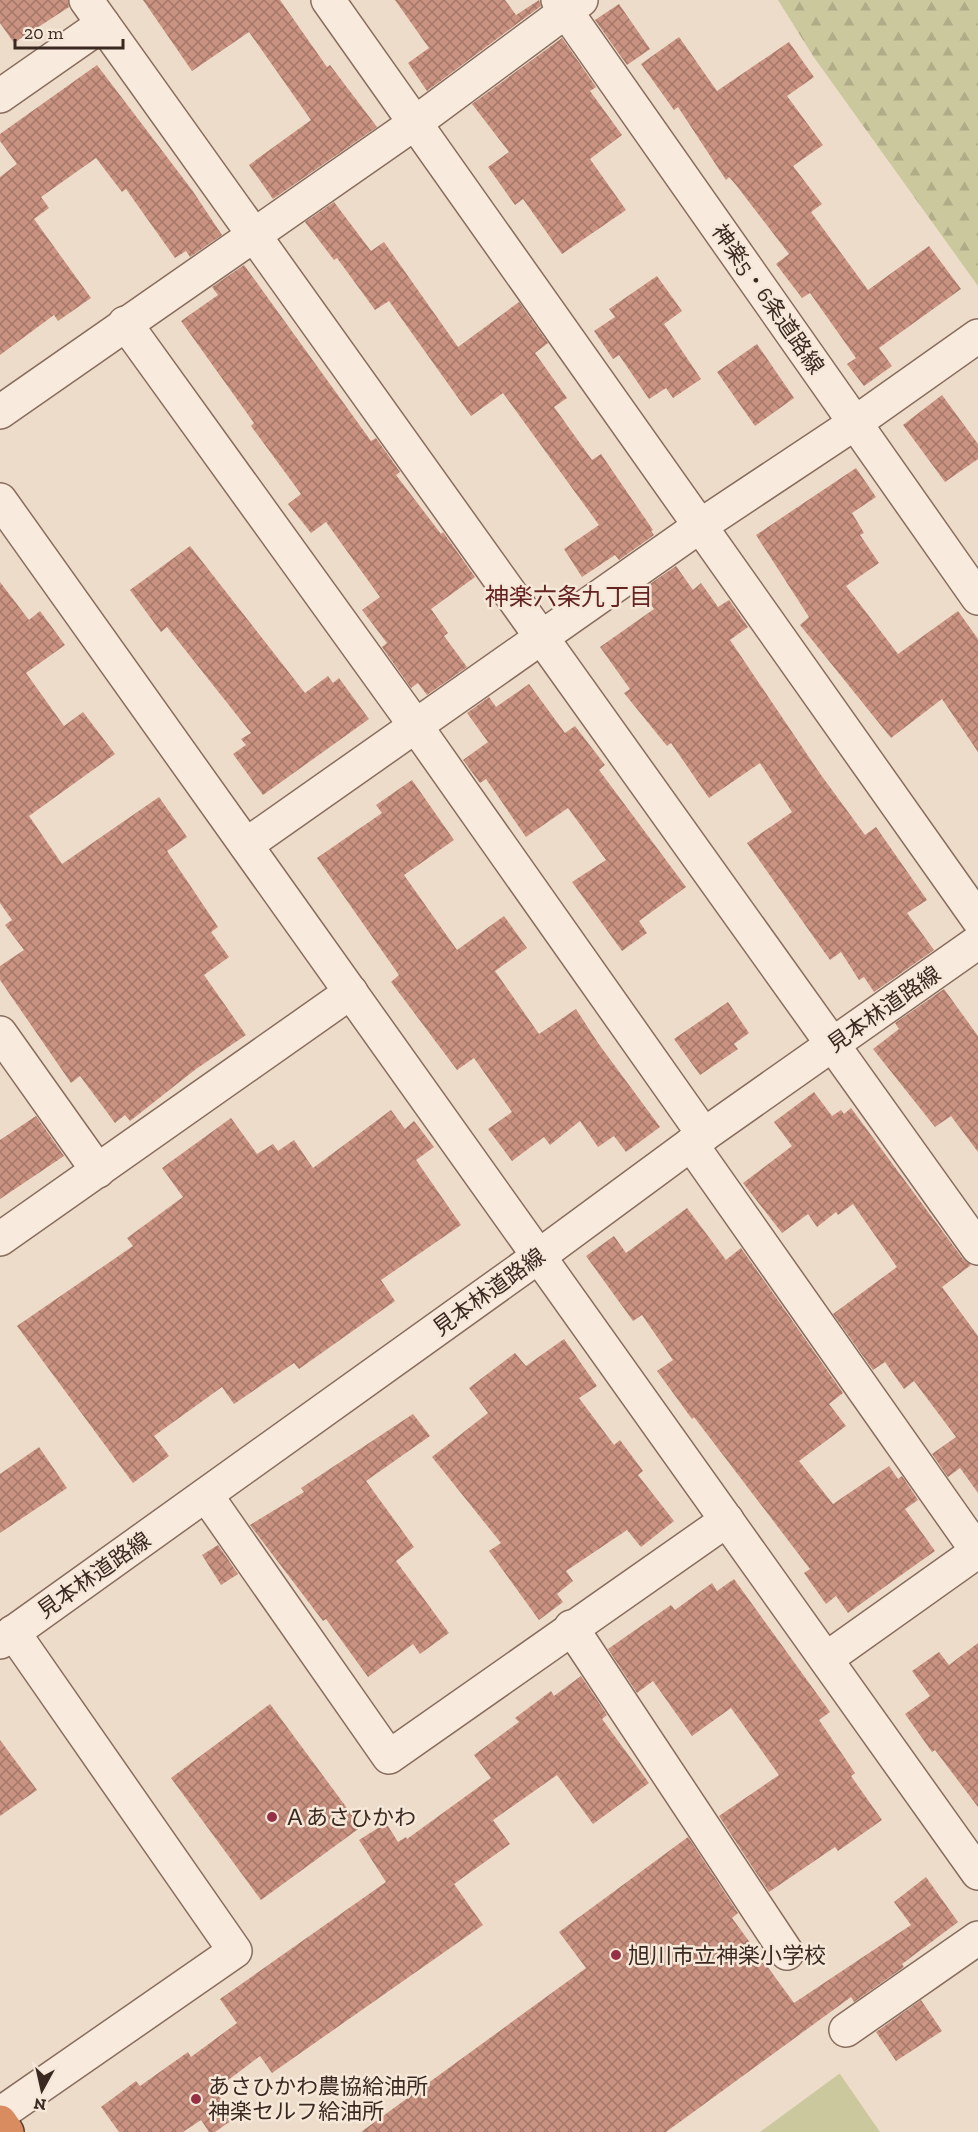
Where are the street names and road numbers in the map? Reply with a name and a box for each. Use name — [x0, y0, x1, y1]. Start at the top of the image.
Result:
street label: 神楽5・6条道路線 — [706, 219, 830, 379]
street label: 見本林道路線 — [822, 960, 946, 1058]
street label: 見本林道路線 — [428, 1242, 550, 1342]
street label: 見本林道路線 — [32, 1526, 156, 1624]

